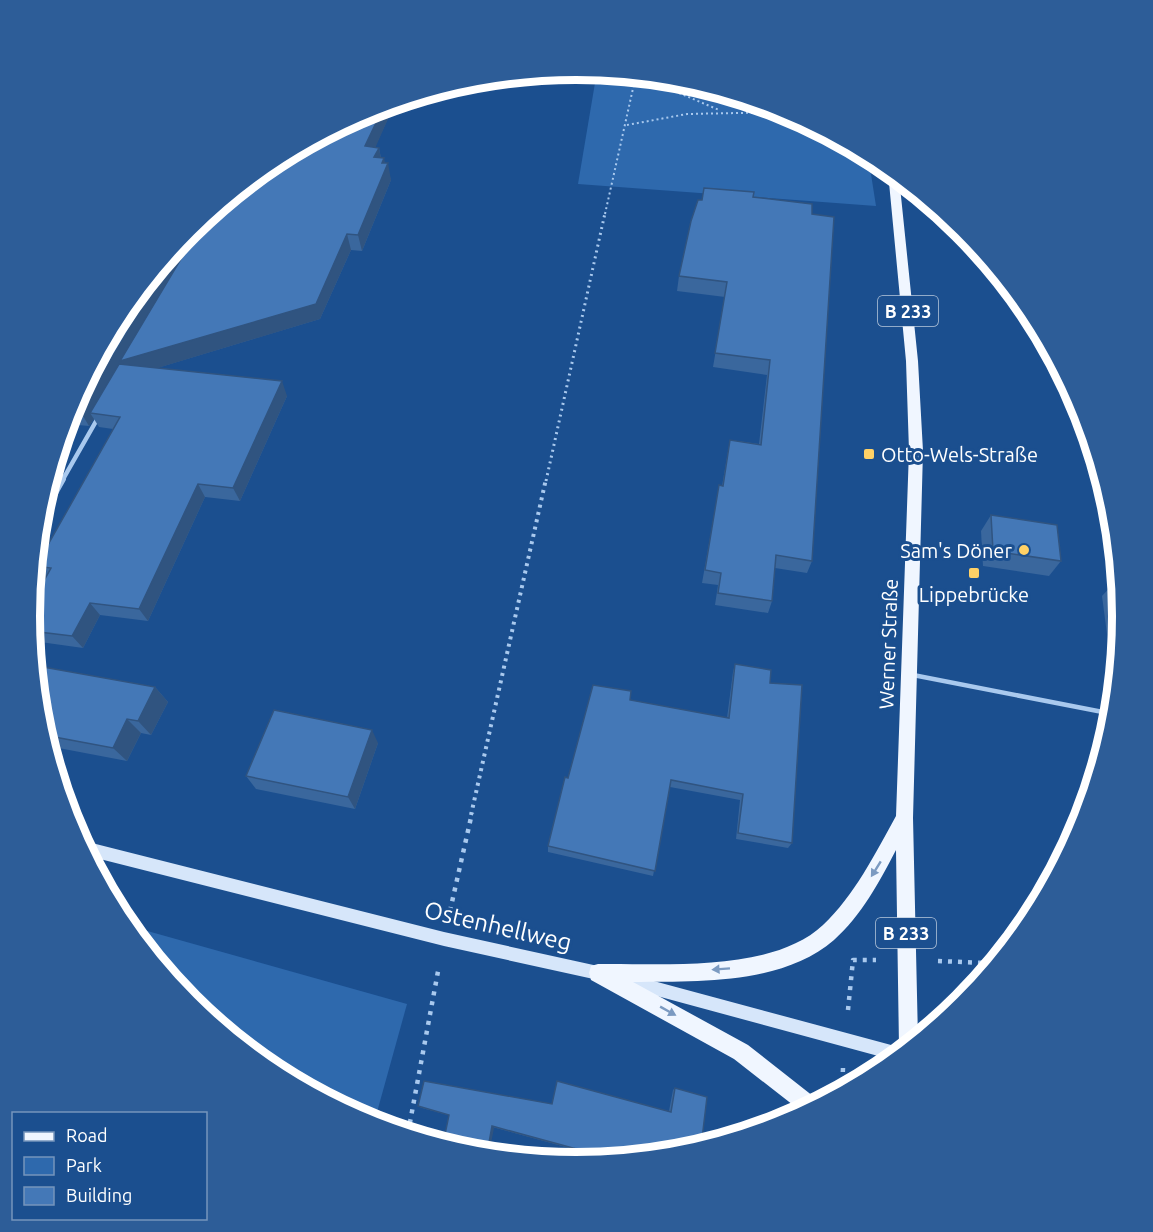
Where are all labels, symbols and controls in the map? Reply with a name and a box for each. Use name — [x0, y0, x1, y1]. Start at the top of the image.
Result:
road number: B 233 — [878, 296, 938, 326]
place label: Otto-Wels-Straße — [881, 443, 1038, 466]
marker: Otto-Wels-Straße — [862, 447, 876, 461]
place label: Sam's Döner — [900, 539, 1012, 562]
marker: Sam's Döner — [1017, 543, 1031, 557]
marker: Lippebrücke — [967, 566, 981, 580]
street label: Werner Straße — [874, 578, 902, 710]
place label: Lippebrücke — [919, 583, 1029, 606]
one-way arrow — [870, 861, 881, 878]
street label: Ostenhellweg — [422, 896, 574, 956]
road number: B 233 — [876, 918, 936, 948]
one-way arrow — [711, 964, 730, 973]
one-way arrow — [660, 1006, 676, 1017]
legend — [12, 1112, 207, 1220]
text: Road — [66, 1125, 108, 1145]
text: Park — [66, 1155, 102, 1175]
text: Building — [66, 1185, 132, 1205]

